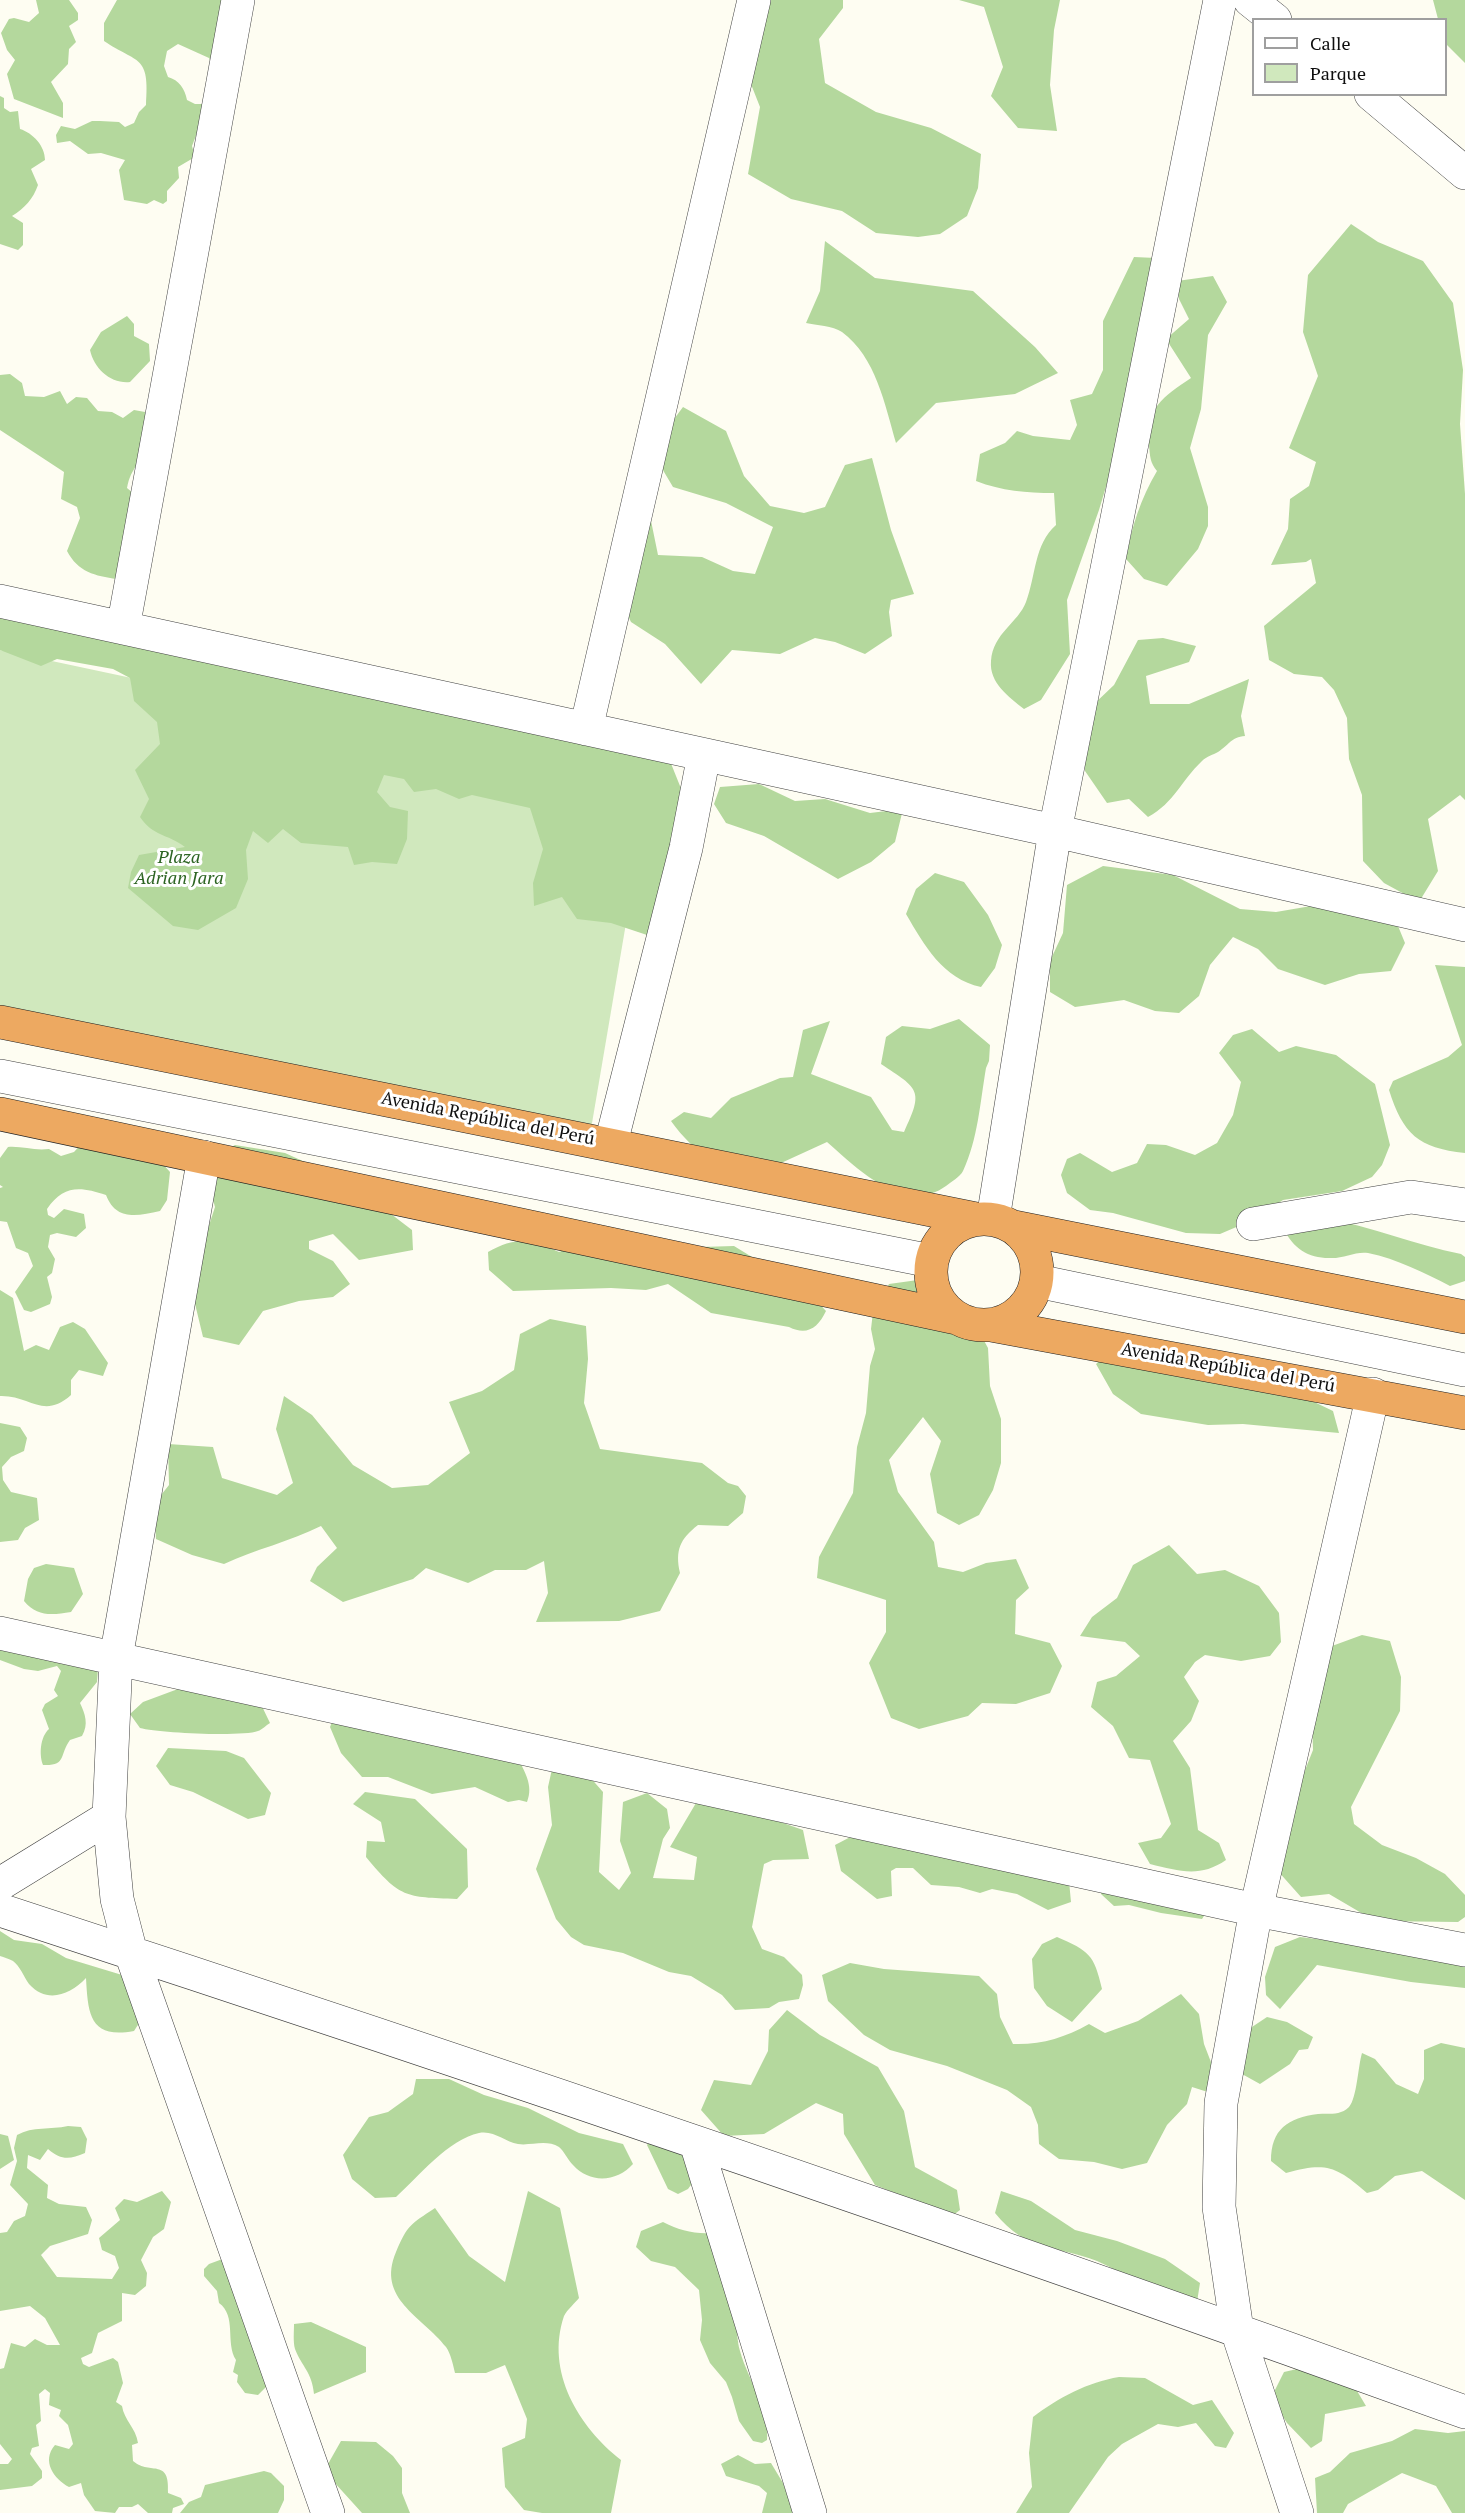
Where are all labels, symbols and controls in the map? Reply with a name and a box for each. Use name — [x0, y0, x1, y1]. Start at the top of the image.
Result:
legend — [1252, 18, 1447, 96]
text: Calle — [1310, 31, 1351, 55]
text: Parque — [1310, 61, 1366, 85]
park label: Plaza Adrian Jara — [134, 847, 224, 890]
street label: Avenida República del Perú — [379, 1088, 597, 1150]
street label: Avenida República del Perú — [1119, 1339, 1337, 1397]

